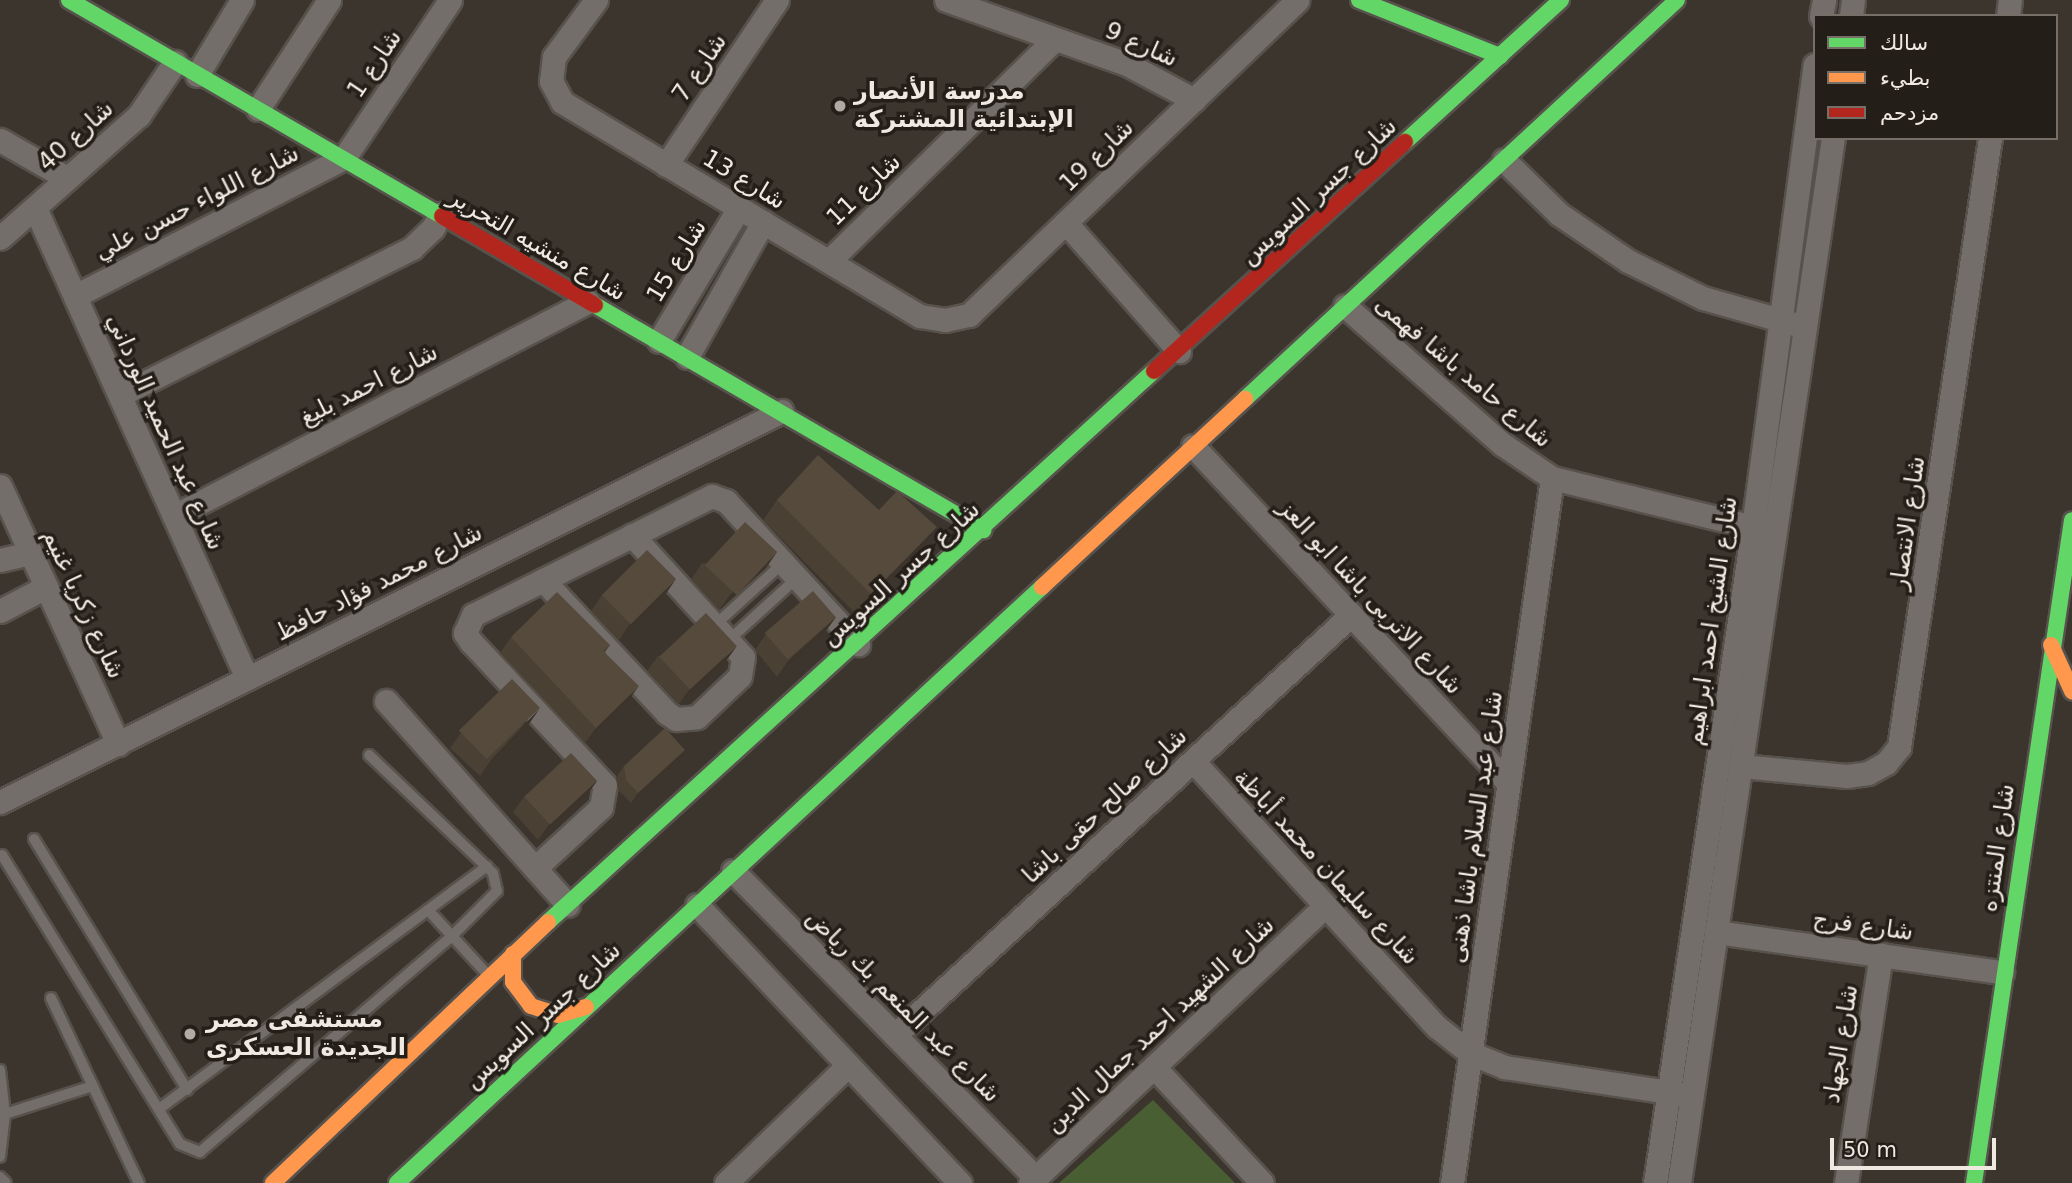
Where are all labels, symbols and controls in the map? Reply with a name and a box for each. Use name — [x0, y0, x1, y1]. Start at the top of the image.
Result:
legend — [1813, 14, 2058, 140]
street label: شارع 9 — [1100, 16, 1182, 74]
street label: شارع 1 — [342, 24, 408, 104]
street label: شارع 7 — [667, 28, 733, 108]
text: سالك — [1880, 31, 1928, 55]
text: بطيء — [1880, 66, 1930, 90]
place label: مدرسة الأنصار الإبتدائية المشتركة — [854, 78, 1074, 134]
street label: شارع 40 — [32, 95, 120, 177]
marker: مدرسة الأنصار الإبتدائية المشتركة — [832, 98, 848, 114]
text: مزدحم — [1880, 101, 1939, 125]
street label: شارع جسر السويس — [1235, 112, 1403, 272]
street label: شارع 19 — [1054, 114, 1140, 198]
street label: شارع اللواء حسن علي — [90, 139, 304, 267]
street label: شارع 13 — [697, 144, 791, 216]
street label: شارع 11 — [821, 148, 907, 232]
street label: شارع منشيه التحرير — [443, 183, 631, 307]
street label: شارع 15 — [641, 214, 713, 308]
street label: شارع حامد باشا فهمى — [1369, 290, 1557, 454]
street label: شارع عبد الحميد الورداني — [100, 309, 230, 555]
street label: شارع احمد بليغ — [295, 338, 443, 432]
street label: شارع الانتصار — [1884, 454, 1932, 592]
street label: شارع الاتربى باشا ابو العز — [1272, 493, 1468, 701]
street label: شارع الشيخ احمد ابراهيم — [1680, 494, 1744, 748]
street label: شارع جسر السويس — [816, 495, 986, 653]
street label: شارع محمد فؤاد حافظ — [271, 518, 487, 648]
street label: شارع زكريا غنيم — [36, 525, 130, 683]
street label: شارع عبد السلام باشا ذهنى — [1443, 689, 1509, 965]
street label: شارع صالح حقى باشا — [1017, 722, 1193, 890]
street label: شارع سليمان محمد أباظة — [1228, 763, 1424, 971]
street label: شارع المنتزه — [1975, 782, 2021, 914]
street label: شارع عبد المنعم بك رياض — [800, 903, 1006, 1109]
street label: شارع فرج — [1811, 905, 1915, 947]
street label: شارع الشهيد احمد جمال الدين — [1039, 911, 1281, 1139]
street label: شارع جسر السويس — [459, 936, 627, 1096]
street label: شارع الجهاد — [1817, 983, 1865, 1105]
place label: مستشفى مصر الجديدة العسكرى — [206, 1006, 406, 1062]
marker: مستشفى مصر الجديدة العسكرى — [180, 1024, 200, 1044]
scale bar — [1834, 1124, 2000, 1168]
text: 50 m — [1843, 1138, 1897, 1162]

